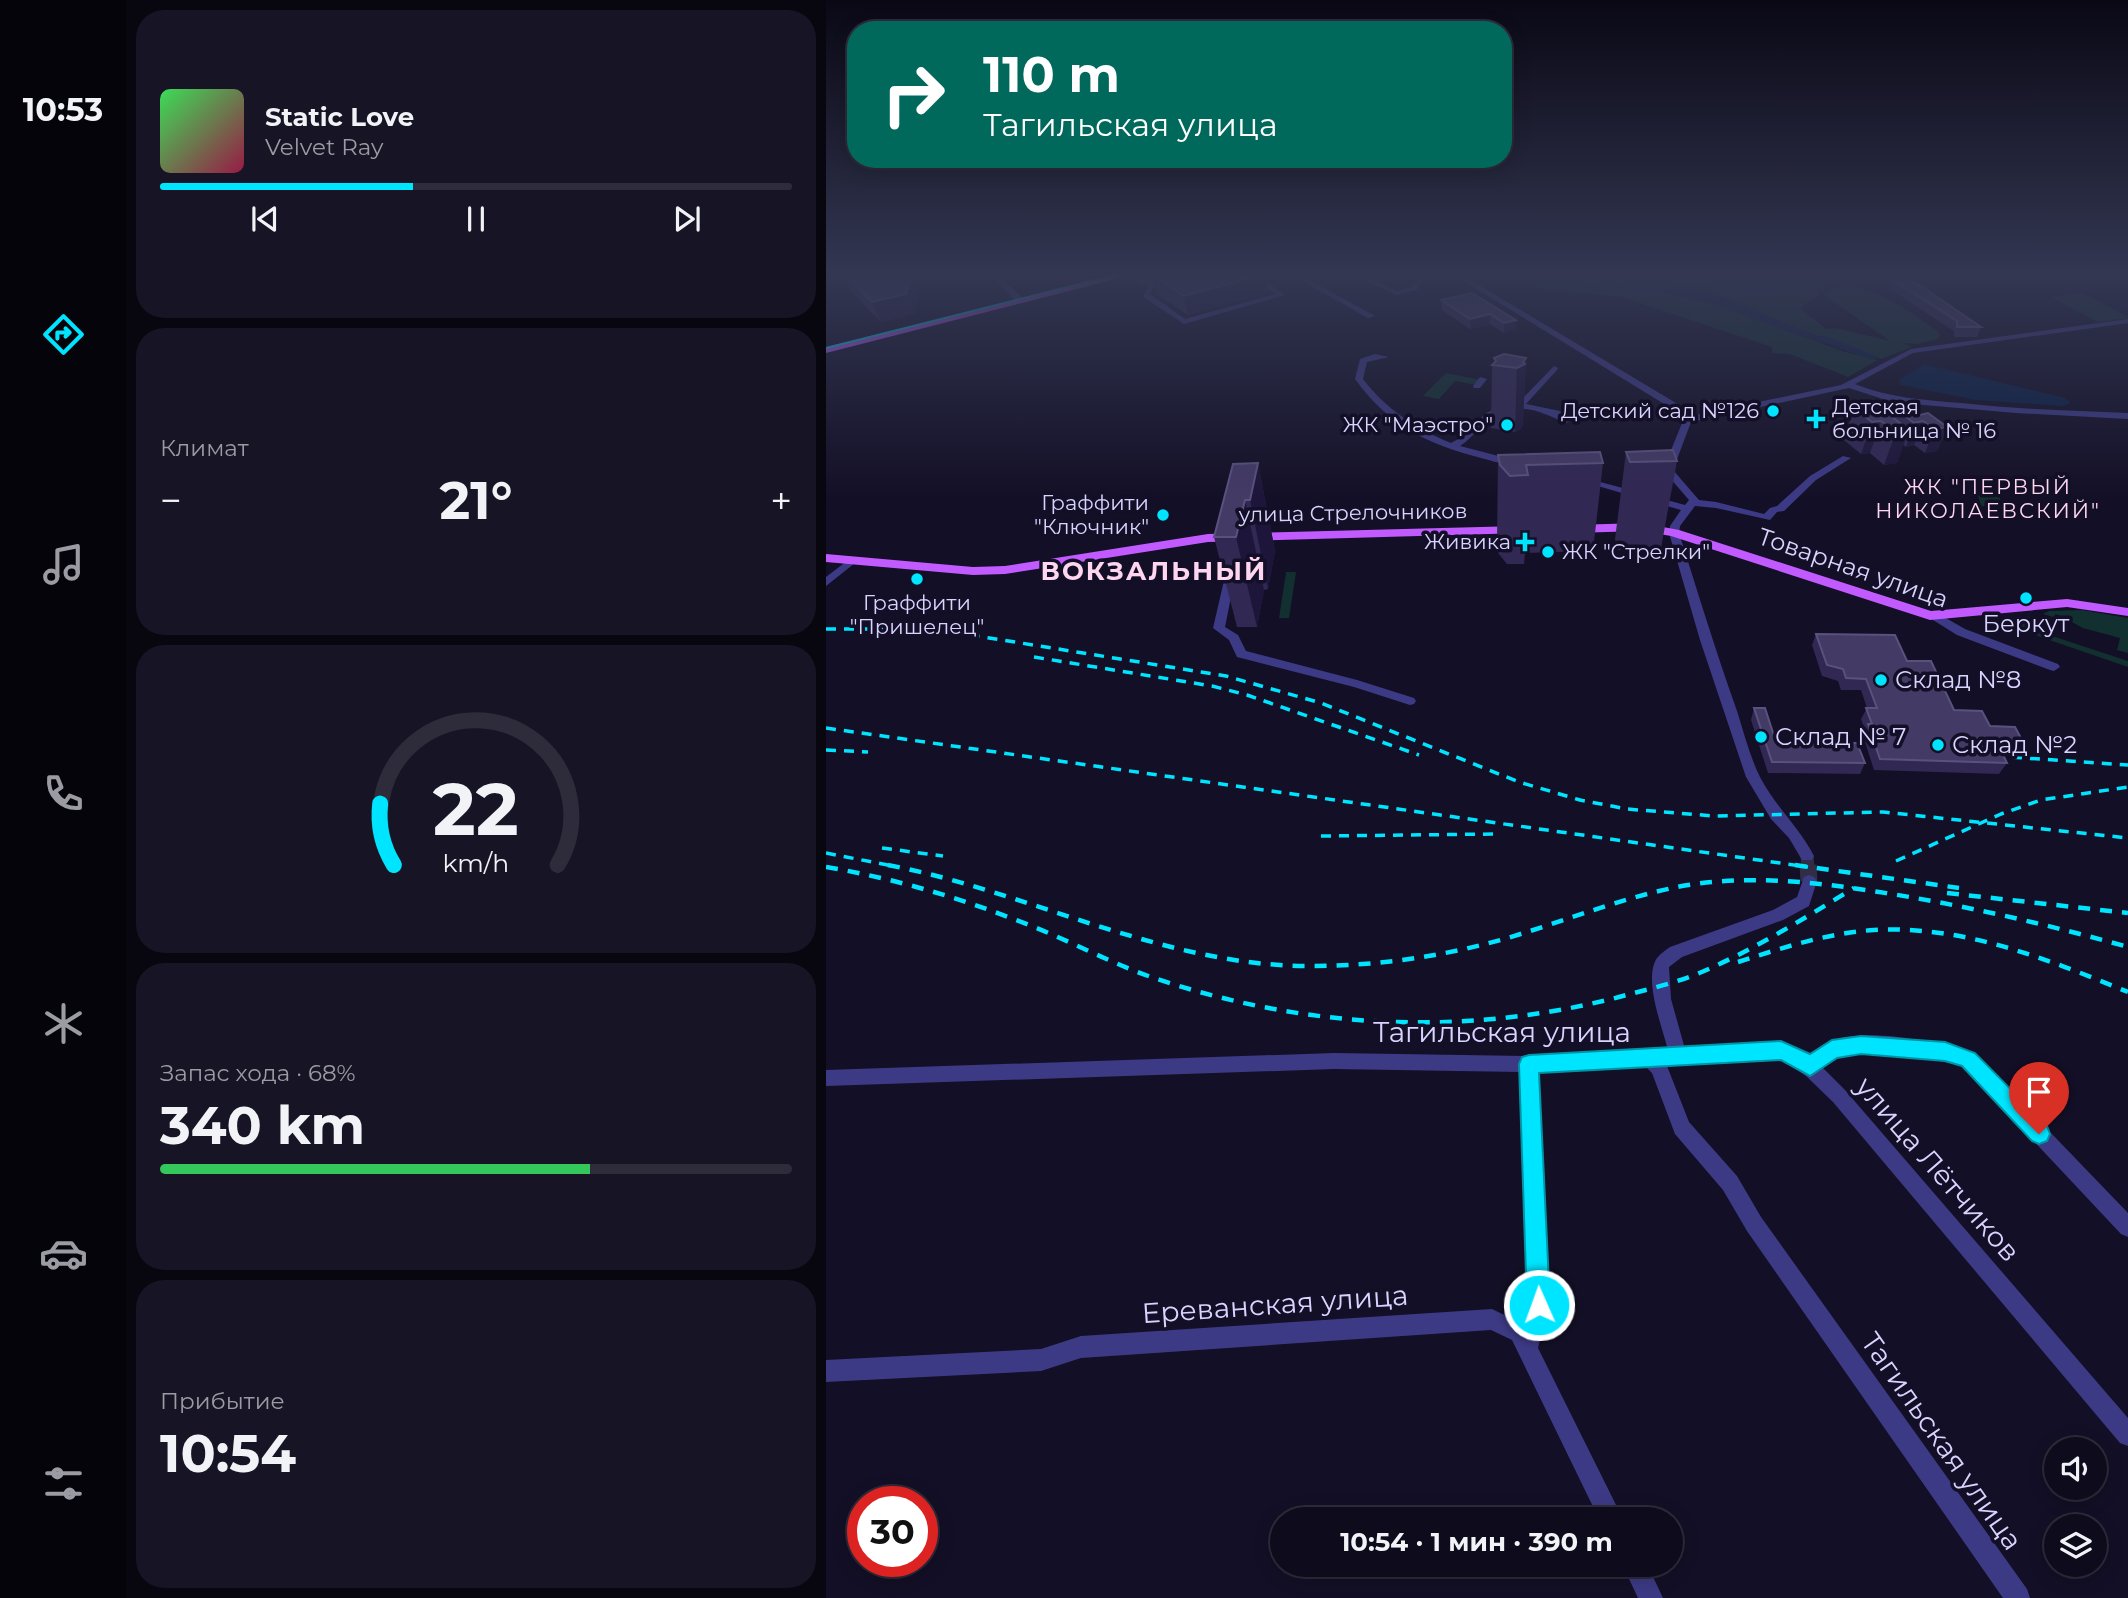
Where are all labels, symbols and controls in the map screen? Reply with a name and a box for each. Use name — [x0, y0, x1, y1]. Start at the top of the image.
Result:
text: 110 m — [983, 45, 1120, 104]
icon: right — [868, 49, 959, 140]
text: 10:53 — [23, 90, 103, 129]
text: Static Love — [265, 101, 414, 133]
text: Тагильская улица — [983, 105, 1278, 144]
text: Velvet Ray — [265, 133, 383, 161]
icon: previous — [246, 200, 284, 238]
icon: pause — [457, 200, 495, 238]
icon: next — [668, 200, 706, 238]
icon: directions — [39, 310, 88, 359]
place label: Детская больница № 16 — [1832, 394, 1996, 443]
place label: Детский сад №126 — [1561, 398, 1759, 423]
marker: Детский сад №126 — [1765, 403, 1781, 419]
marker: Детская больница № 16 — [1806, 409, 1826, 429]
place label: ЖК "Маэстро" — [1343, 412, 1493, 437]
marker: ЖК "Маэстро" — [1499, 417, 1515, 433]
text: Климат — [160, 434, 249, 462]
text: 21° — [440, 469, 512, 532]
district label: ЖК "ПЕРВЫЙ НИКОЛАЕВСКИЙ" — [1875, 474, 2101, 523]
text: − — [160, 477, 182, 524]
text: + — [770, 477, 792, 524]
place label: Граффити "Ключник" — [1034, 490, 1149, 539]
street label: улица Стрелочников — [1237, 498, 1468, 527]
marker: Граффити "Ключник" — [1155, 507, 1171, 523]
street label: Товарная улица — [1754, 521, 1952, 614]
place label: Живика — [1424, 529, 1511, 554]
marker: Живика — [1517, 534, 1533, 550]
place label: ЖК "Стрелки" — [1562, 539, 1710, 564]
icon: music — [39, 540, 88, 589]
marker: ЖК "Стрелки" — [1540, 544, 1556, 560]
district label: ВОКЗАЛЬНЫЙ — [1041, 555, 1267, 587]
marker: Граффити "Пришелец" — [909, 571, 925, 587]
place label: Граффити "Пришелец" — [850, 590, 984, 639]
marker: Беркут — [2018, 590, 2034, 606]
place label: Беркут — [1983, 609, 2070, 638]
place label: Склад №8 — [1895, 665, 2021, 694]
marker: Склад №8 — [1873, 672, 1889, 688]
place label: Склад № 7 — [1775, 722, 1906, 751]
marker: Склад № 7 — [1753, 729, 1769, 745]
place label: Склад №2 — [1952, 730, 2077, 759]
marker: Склад №2 — [1930, 737, 1946, 753]
text: 22 — [433, 765, 519, 853]
icon: phone — [39, 769, 88, 818]
text: km/h — [443, 848, 509, 878]
icon: climate — [39, 999, 88, 1048]
street label: Тагильская улица — [1373, 1015, 1631, 1049]
text: Запас хода · 68% — [160, 1059, 356, 1087]
pin — [2009, 1062, 2069, 1134]
street label: улица Лётчиков — [1848, 1069, 2027, 1268]
icon: arrive — [2020, 1073, 2058, 1111]
text: 340 km — [160, 1094, 365, 1157]
icon: car — [39, 1229, 88, 1278]
position arrow — [1502, 1268, 1576, 1342]
street label: Ереванская улица — [1141, 1278, 1409, 1330]
street label: Тагильская улица — [1854, 1326, 2030, 1556]
text: Прибытие — [160, 1387, 285, 1415]
text: 10:54 — [160, 1422, 296, 1485]
map controls — [2044, 1437, 2107, 1577]
button: sound — [2044, 1437, 2107, 1500]
icon: filters — [39, 1459, 88, 1508]
speed limit sign: 30 — [847, 1486, 938, 1577]
button: layers — [2044, 1514, 2107, 1577]
text: 10:54 · 1 мин · 390 m — [1340, 1526, 1613, 1558]

